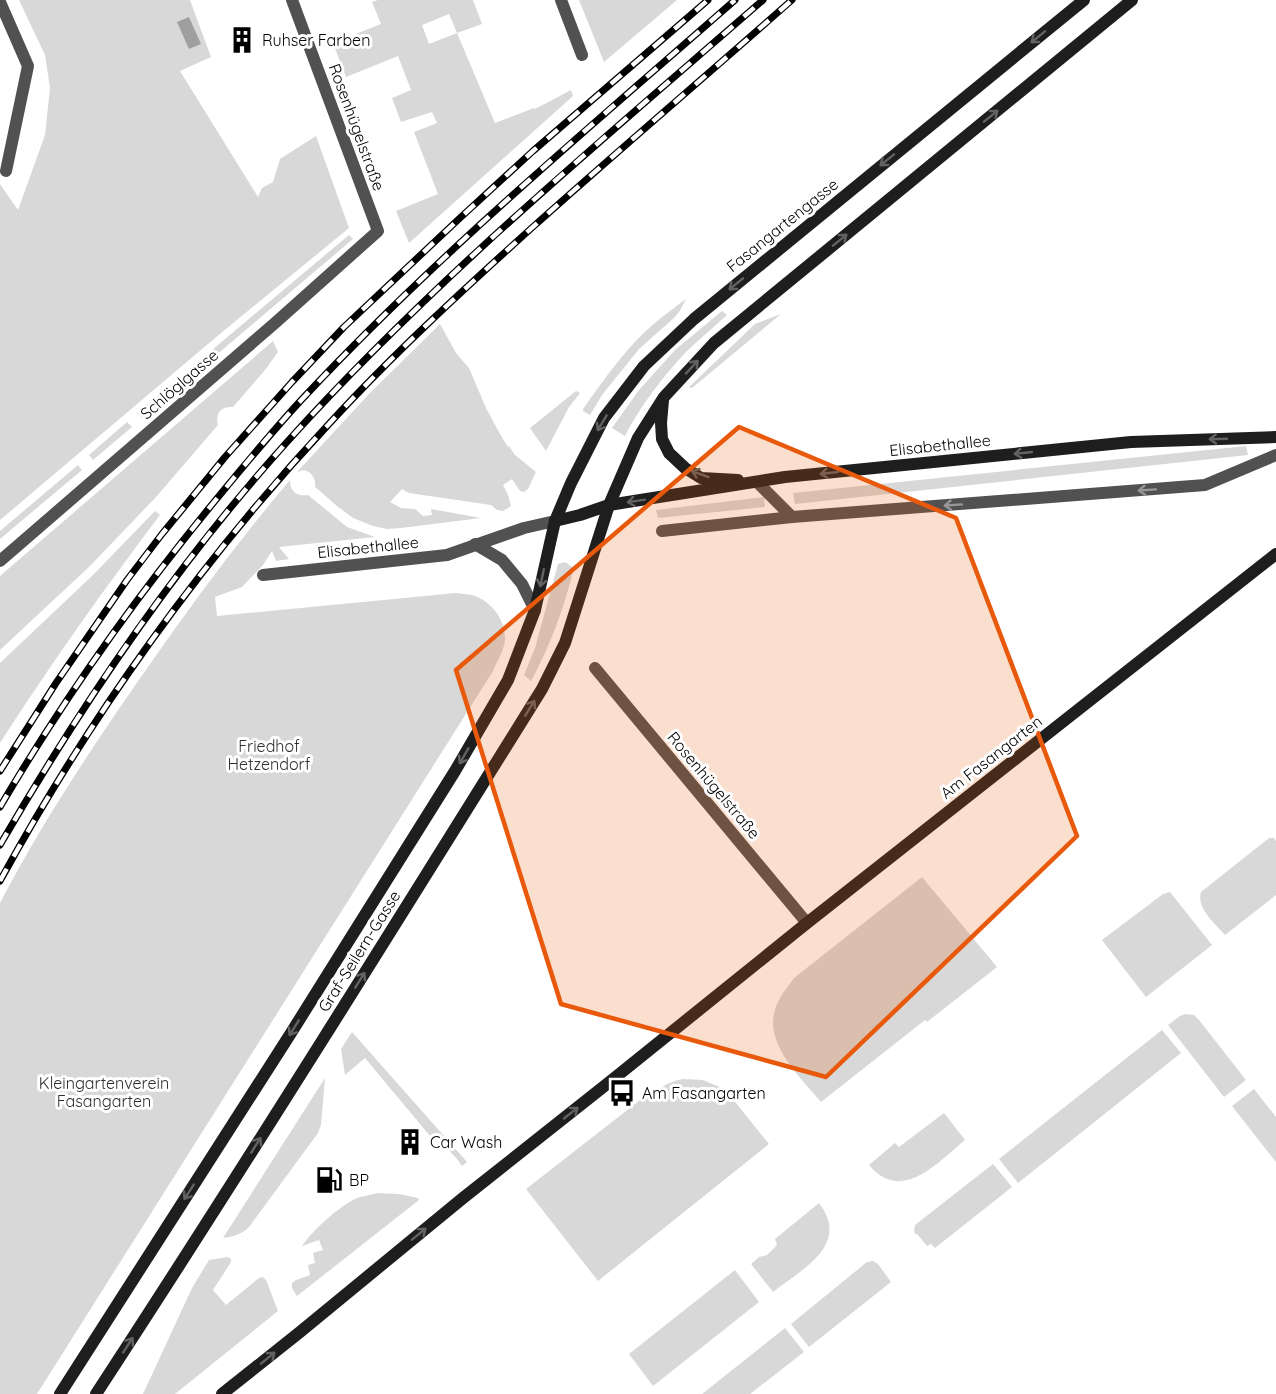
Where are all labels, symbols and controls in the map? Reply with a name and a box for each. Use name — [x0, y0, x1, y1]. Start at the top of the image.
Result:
building icon: Ruhser Farben — [227, 25, 257, 55]
place label: Ruhser Farben — [262, 30, 370, 50]
one-way arrow — [1030, 30, 1046, 43]
street label: Rosenhügelstraße — [325, 61, 389, 193]
one-way arrow — [983, 109, 998, 123]
one-way arrow — [879, 154, 895, 167]
street label: Fasangartengasse — [722, 174, 842, 276]
one-way arrow — [832, 233, 847, 247]
one-way arrow — [729, 277, 745, 290]
street label: Schlöglgasse — [136, 345, 222, 423]
one-way arrow — [685, 359, 699, 374]
one-way arrow — [595, 414, 607, 431]
street label: Elisabethallee — [888, 430, 992, 460]
one-way arrow — [1208, 433, 1228, 445]
one-way arrow — [1014, 448, 1034, 459]
one-way arrow — [691, 468, 709, 479]
one-way arrow — [820, 468, 840, 479]
one-way arrow — [1138, 485, 1157, 496]
one-way arrow — [627, 496, 647, 507]
one-way arrow — [943, 500, 963, 511]
street label: Elisabethallee — [316, 532, 420, 562]
one-way arrow — [535, 568, 547, 587]
one-way arrow — [525, 700, 537, 717]
street label: Am Fasangarten — [936, 711, 1046, 803]
street label: Rosenhügelstraße — [663, 727, 765, 843]
park label: Friedhof Hetzendorf — [227, 736, 311, 774]
one-way arrow — [458, 747, 470, 764]
street label: Graf-Seilern-Gasse — [314, 887, 404, 1015]
one-way arrow — [354, 972, 366, 989]
one-way arrow — [288, 1019, 300, 1035]
park label: Kleingartenverein Fasangarten — [39, 1073, 169, 1111]
bus stop icon: Am Fasangarten — [607, 1078, 637, 1108]
place label: Am Fasangarten — [642, 1083, 766, 1103]
one-way arrow — [563, 1106, 579, 1119]
building icon: Car Wash — [395, 1127, 425, 1157]
place label: Car Wash — [430, 1132, 502, 1152]
one-way arrow — [251, 1137, 263, 1154]
fuel station icon: BP — [314, 1165, 344, 1195]
place label: BP — [349, 1170, 369, 1190]
one-way arrow — [182, 1183, 194, 1200]
one-way arrow — [411, 1227, 426, 1241]
one-way arrow — [123, 1337, 135, 1354]
one-way arrow — [260, 1351, 276, 1364]

